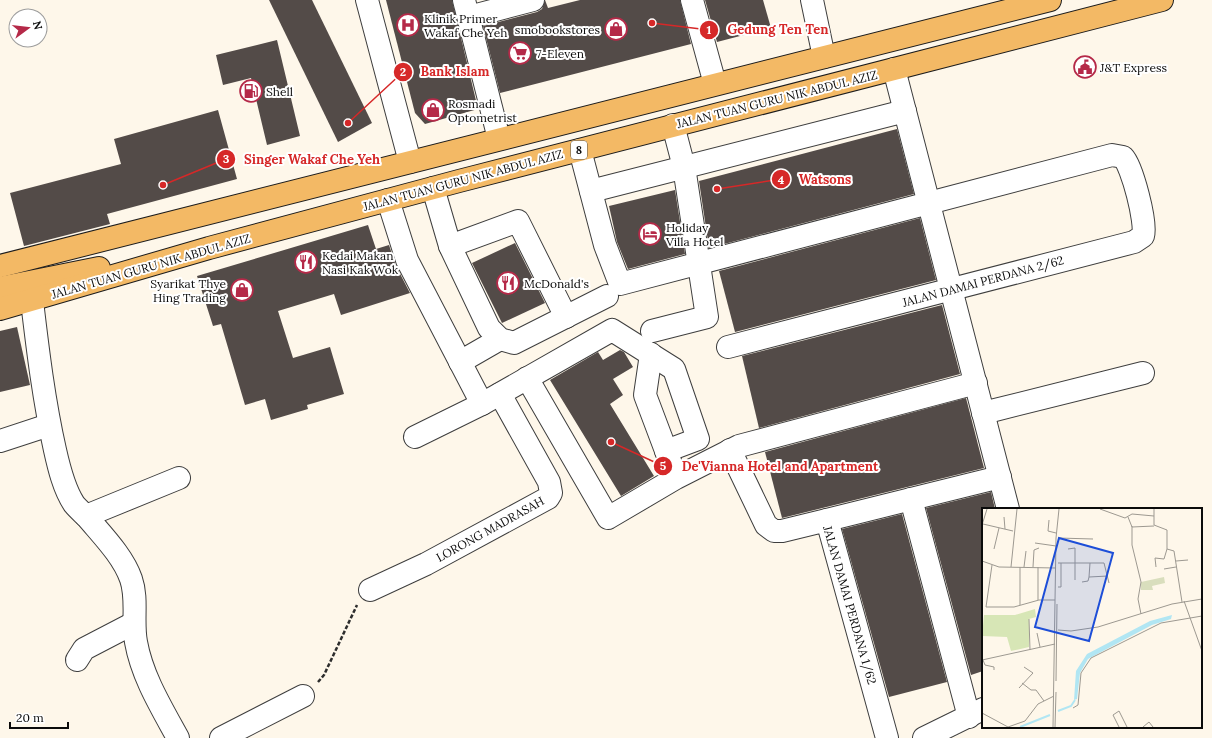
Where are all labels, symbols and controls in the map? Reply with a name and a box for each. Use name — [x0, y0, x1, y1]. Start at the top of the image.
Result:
north arrow — [8, 8, 48, 48]
place label: Klinik Primer Wakaf Che Yeh — [424, 11, 507, 40]
hospital icon: Klinik Primer Wakaf Che Yeh — [395, 12, 421, 38]
shop icon: smobookstores — [603, 16, 629, 42]
callout: Gedung Ten Ten — [699, 17, 836, 42]
text: N — [30, 19, 46, 32]
text: Gedung Ten Ten — [727, 21, 829, 38]
place label: smobookstores — [515, 22, 600, 37]
text: 1 — [707, 22, 712, 37]
supermarket icon: 7-Eleven — [507, 40, 533, 66]
place label: 7-Eleven — [536, 46, 584, 61]
public building icon: J&T Express — [1072, 54, 1098, 80]
callout: Bank Islam — [393, 59, 498, 84]
place label: J&T Express — [1099, 60, 1167, 75]
text: Bank Islam — [421, 63, 489, 80]
text: 2 — [400, 64, 406, 79]
street label: JALAN TUAN GURU NIK ABDUL AZIZ — [674, 67, 879, 131]
fuel station icon: Shell — [238, 78, 264, 104]
place label: Shell — [266, 84, 293, 99]
place label: Rosmadi Optometrist — [448, 96, 517, 125]
shop icon: Rosmadi Optometrist — [420, 97, 446, 123]
road number: 8 — [571, 141, 587, 159]
street label: JALAN TUAN GURU NIK ABDUL AZIZ — [360, 146, 565, 214]
callout: Singer Wakaf Che Yeh — [216, 147, 388, 172]
text: 3 — [223, 151, 230, 166]
text: Singer Wakaf Che Yeh — [244, 151, 380, 168]
callout: Watsons — [771, 167, 859, 192]
text: Watsons — [799, 171, 851, 188]
text: 4 — [778, 172, 785, 187]
place label: Holiday Villa Hotel — [665, 220, 723, 249]
hotel icon: Holiday Villa Hotel — [637, 221, 663, 247]
street label: JALAN TUAN GURU NIK ABDUL AZIZ — [49, 230, 252, 302]
place label: Kedai Makan Nasi Kak Wok — [322, 248, 399, 277]
restaurant icon: Kedai Makan Nasi Kak Wok — [293, 249, 319, 275]
street label: JALAN DAMAI PERDANA 2/62 — [900, 252, 1066, 311]
restaurant icon: McDonald's — [495, 270, 521, 296]
place label: Syarikat Thye Hing Trading — [150, 276, 226, 305]
place label: McDonald's — [524, 276, 589, 291]
shop icon: Syarikat Thye Hing Trading — [229, 277, 255, 303]
callout: De'Vianna Hotel and Apartment — [653, 454, 886, 479]
text: 5 — [660, 458, 667, 473]
text: De'Vianna Hotel and Apartment — [682, 458, 879, 475]
street label: LORONG MADRASAH — [433, 493, 547, 565]
inset map — [982, 508, 1202, 728]
street label: JALAN DAMAI PERDANA 1/62 — [819, 523, 880, 686]
scale bar — [10, 704, 68, 730]
text: 20 m — [16, 710, 44, 725]

